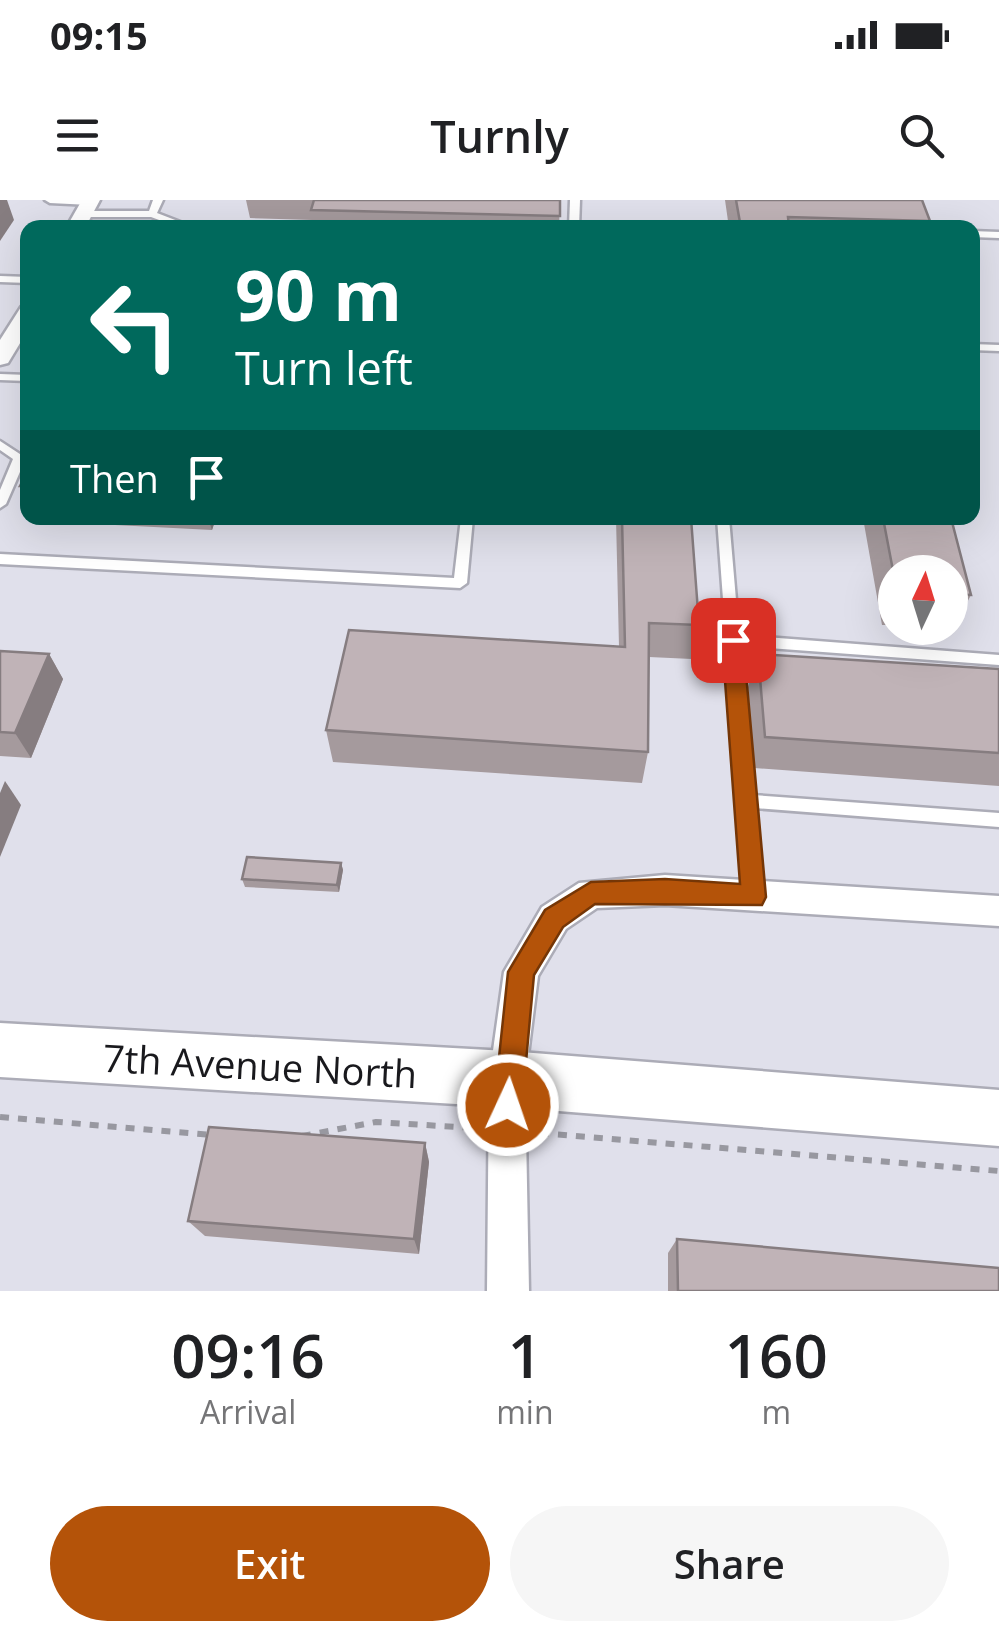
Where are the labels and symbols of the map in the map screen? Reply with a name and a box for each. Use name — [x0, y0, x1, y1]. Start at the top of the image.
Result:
north arrow — [878, 555, 968, 645]
pin — [691, 598, 776, 683]
street label: 7th Avenue North — [102, 1031, 418, 1099]
position arrow — [456, 1053, 560, 1157]

